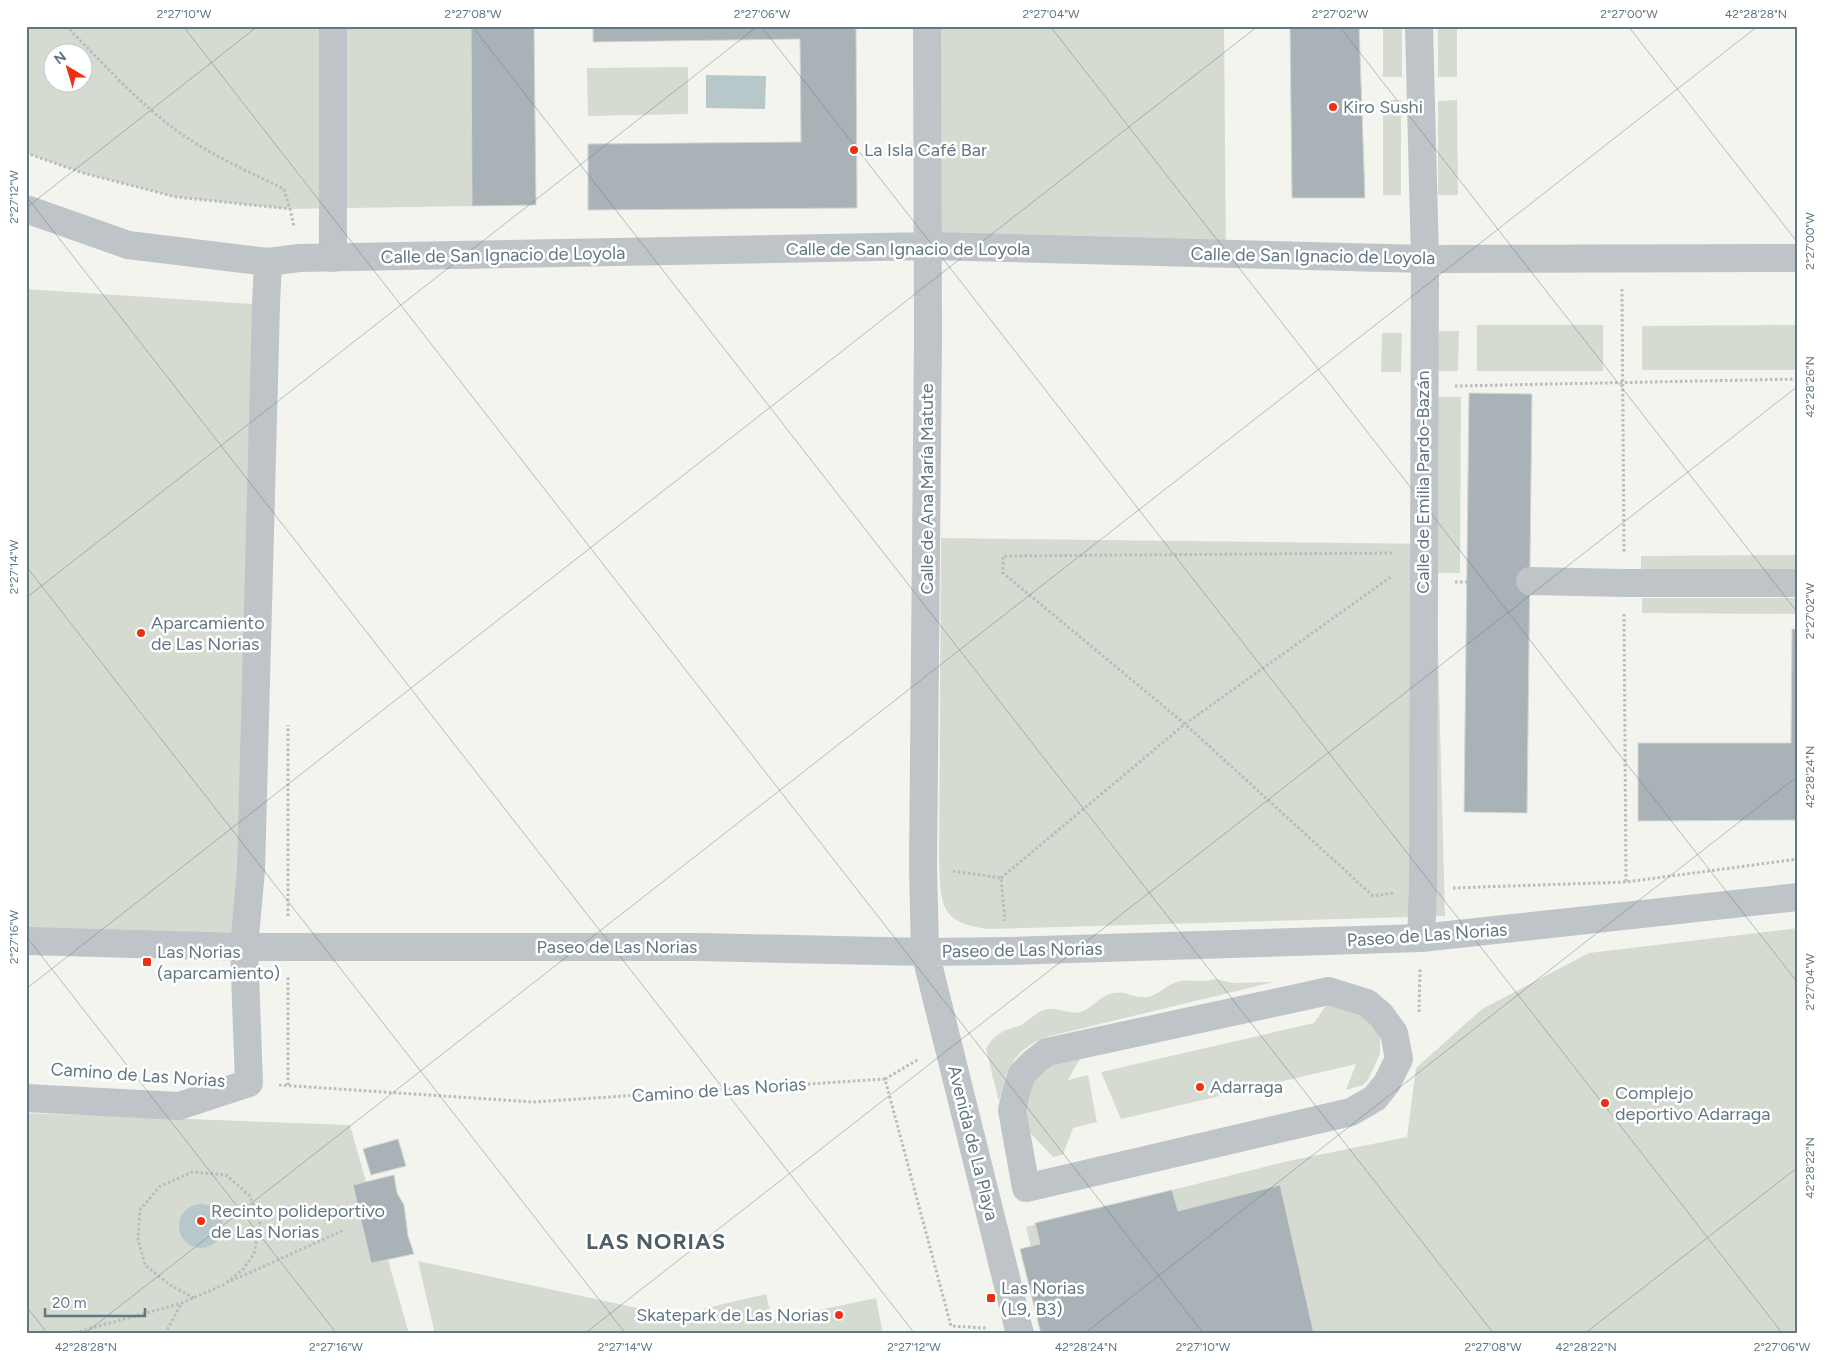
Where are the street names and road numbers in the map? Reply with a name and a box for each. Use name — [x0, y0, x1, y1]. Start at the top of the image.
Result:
street label: Calle de San Ignacio de Loyola — [786, 238, 1030, 260]
street label: Calle de San Ignacio de Loyola — [381, 242, 625, 268]
street label: Calle de San Ignacio de Loyola — [1191, 243, 1435, 269]
street label: Calle de Emilia Pardo-Bazán — [1412, 370, 1434, 594]
street label: Calle de Ana María Matute — [916, 383, 938, 595]
street label: Paseo de Las Norias — [1346, 918, 1508, 952]
street label: Paseo de Las Norias — [537, 936, 697, 958]
street label: Paseo de Las Norias — [941, 938, 1103, 962]
street label: Camino de Las Norias — [50, 1058, 226, 1092]
street label: Avenida de La Playa — [943, 1063, 1003, 1223]
street label: Camino de Las Norias — [631, 1073, 807, 1107]

